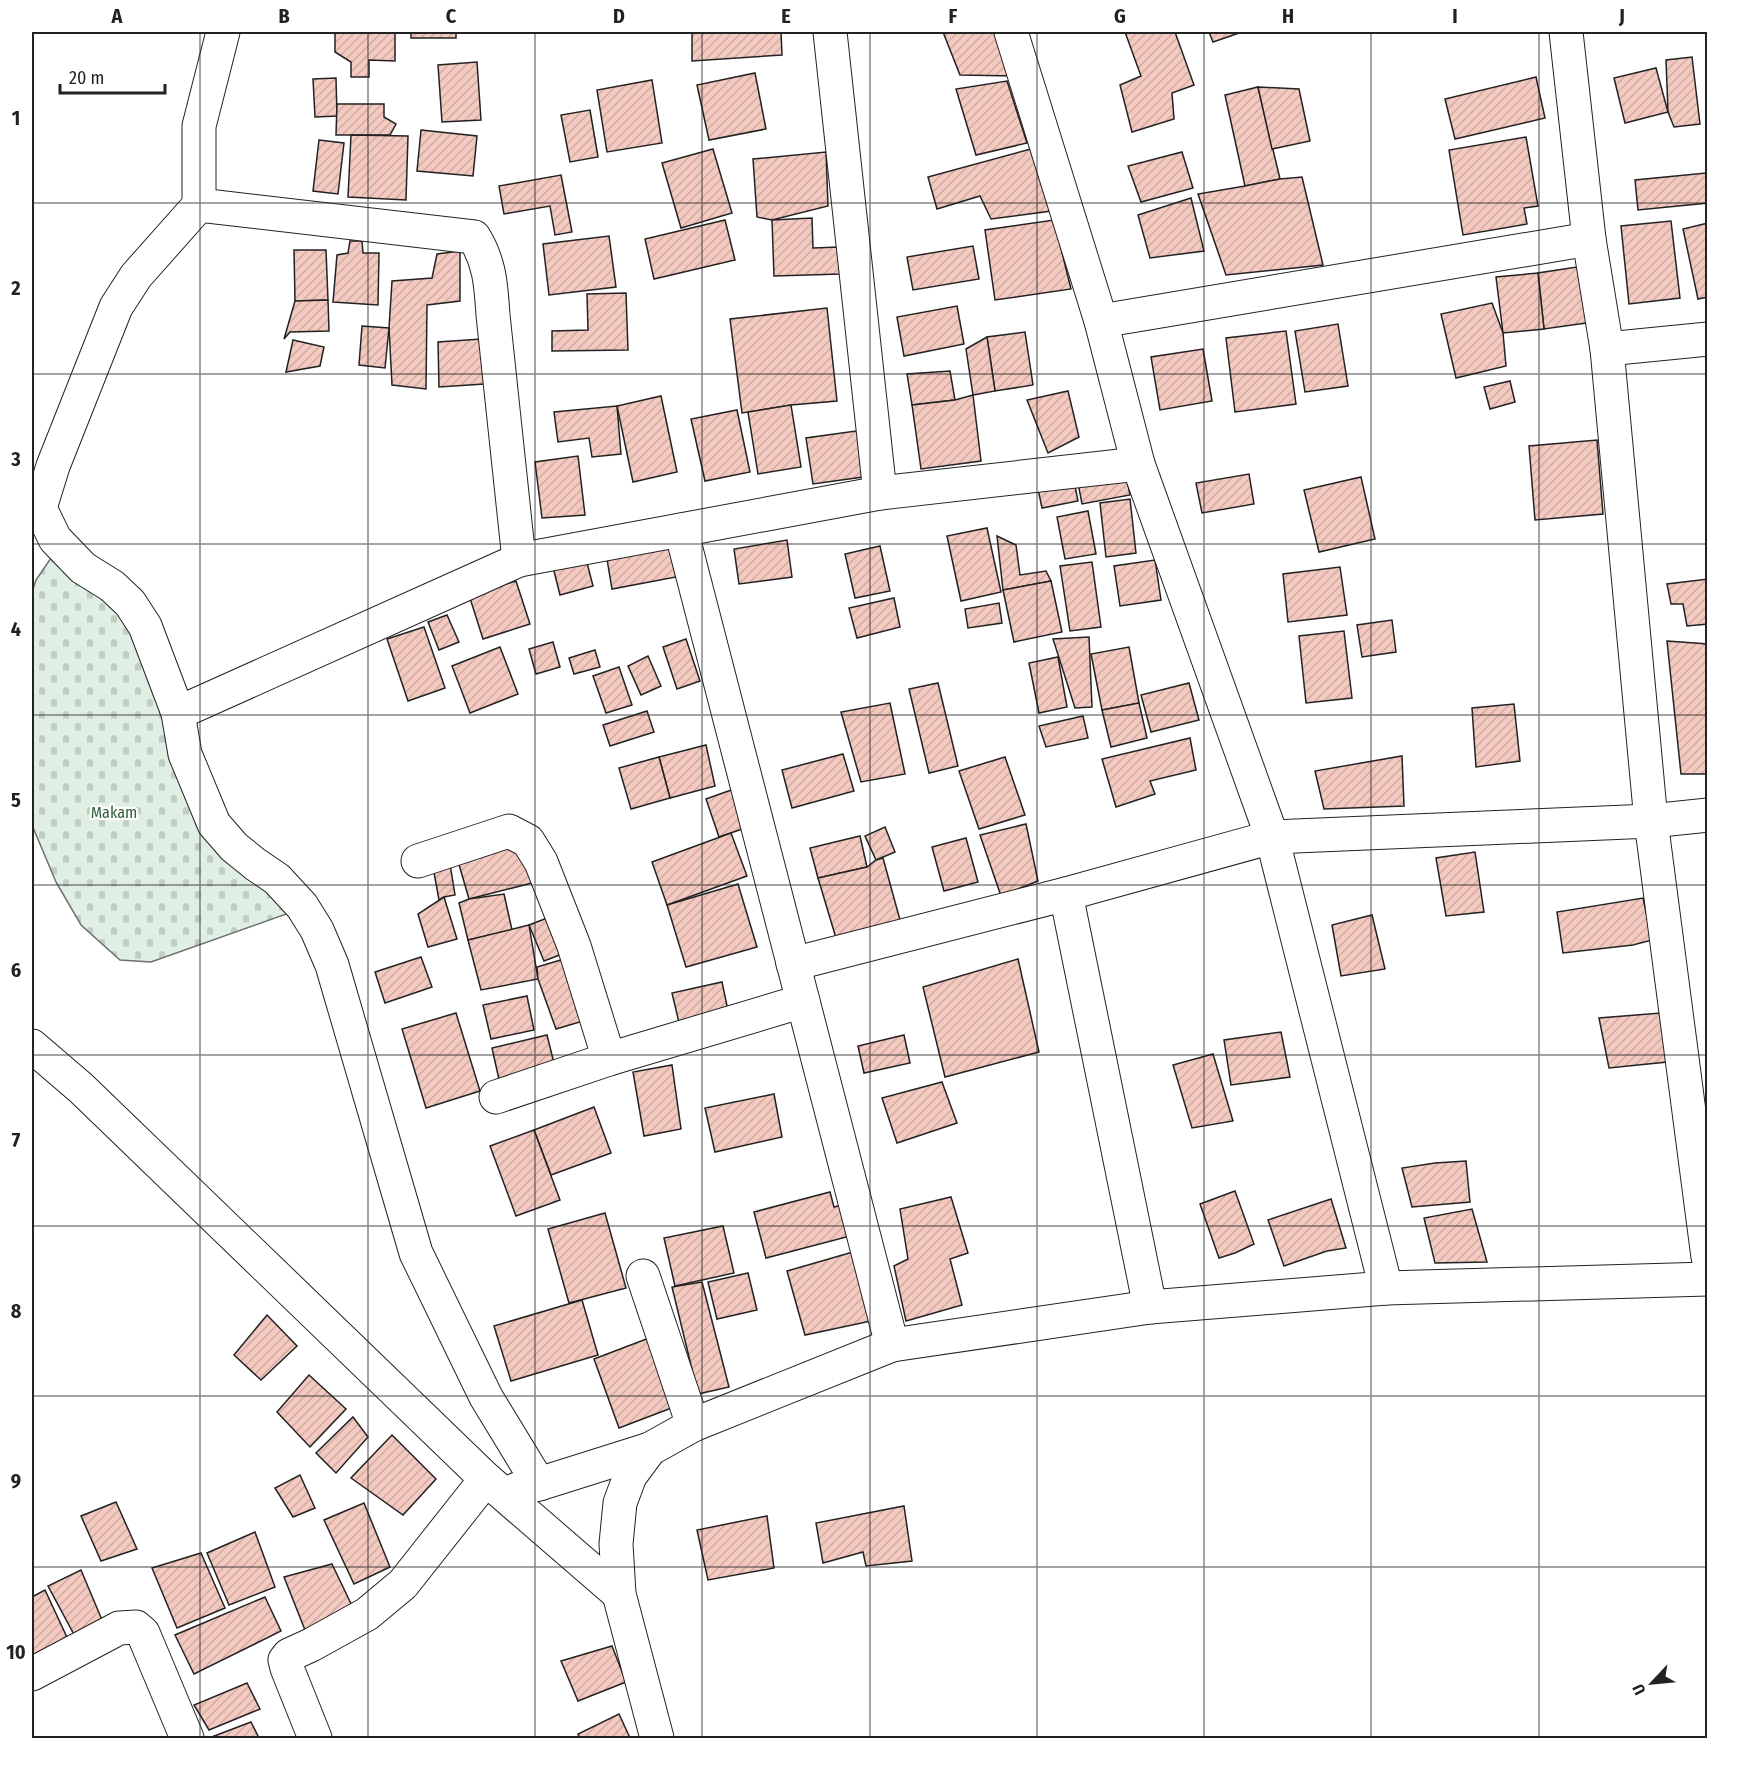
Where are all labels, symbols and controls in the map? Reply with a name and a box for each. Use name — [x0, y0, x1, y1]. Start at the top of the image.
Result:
text: A — [111, 4, 124, 28]
text: B — [278, 4, 290, 28]
text: C — [446, 4, 457, 28]
text: D — [613, 4, 625, 28]
text: E — [781, 4, 791, 28]
text: F — [949, 4, 958, 28]
text: G — [1114, 4, 1126, 28]
text: H — [1282, 4, 1294, 28]
text: I — [1452, 4, 1458, 28]
text: J — [1618, 4, 1625, 28]
scale bar — [60, 57, 165, 95]
text: 20 m — [69, 67, 104, 89]
text: 1 — [12, 106, 20, 130]
text: 2 — [10, 276, 21, 300]
text: 3 — [10, 447, 21, 471]
text: 4 — [11, 617, 21, 641]
text: 5 — [11, 788, 21, 812]
park label: Makam — [91, 803, 137, 822]
text: 6 — [11, 958, 21, 982]
text: 7 — [12, 1128, 21, 1152]
text: 8 — [11, 1299, 22, 1323]
text: 9 — [11, 1469, 21, 1493]
text: 10 — [6, 1640, 26, 1664]
north arrow — [1622, 1653, 1682, 1713]
text: U — [1628, 1681, 1650, 1698]

